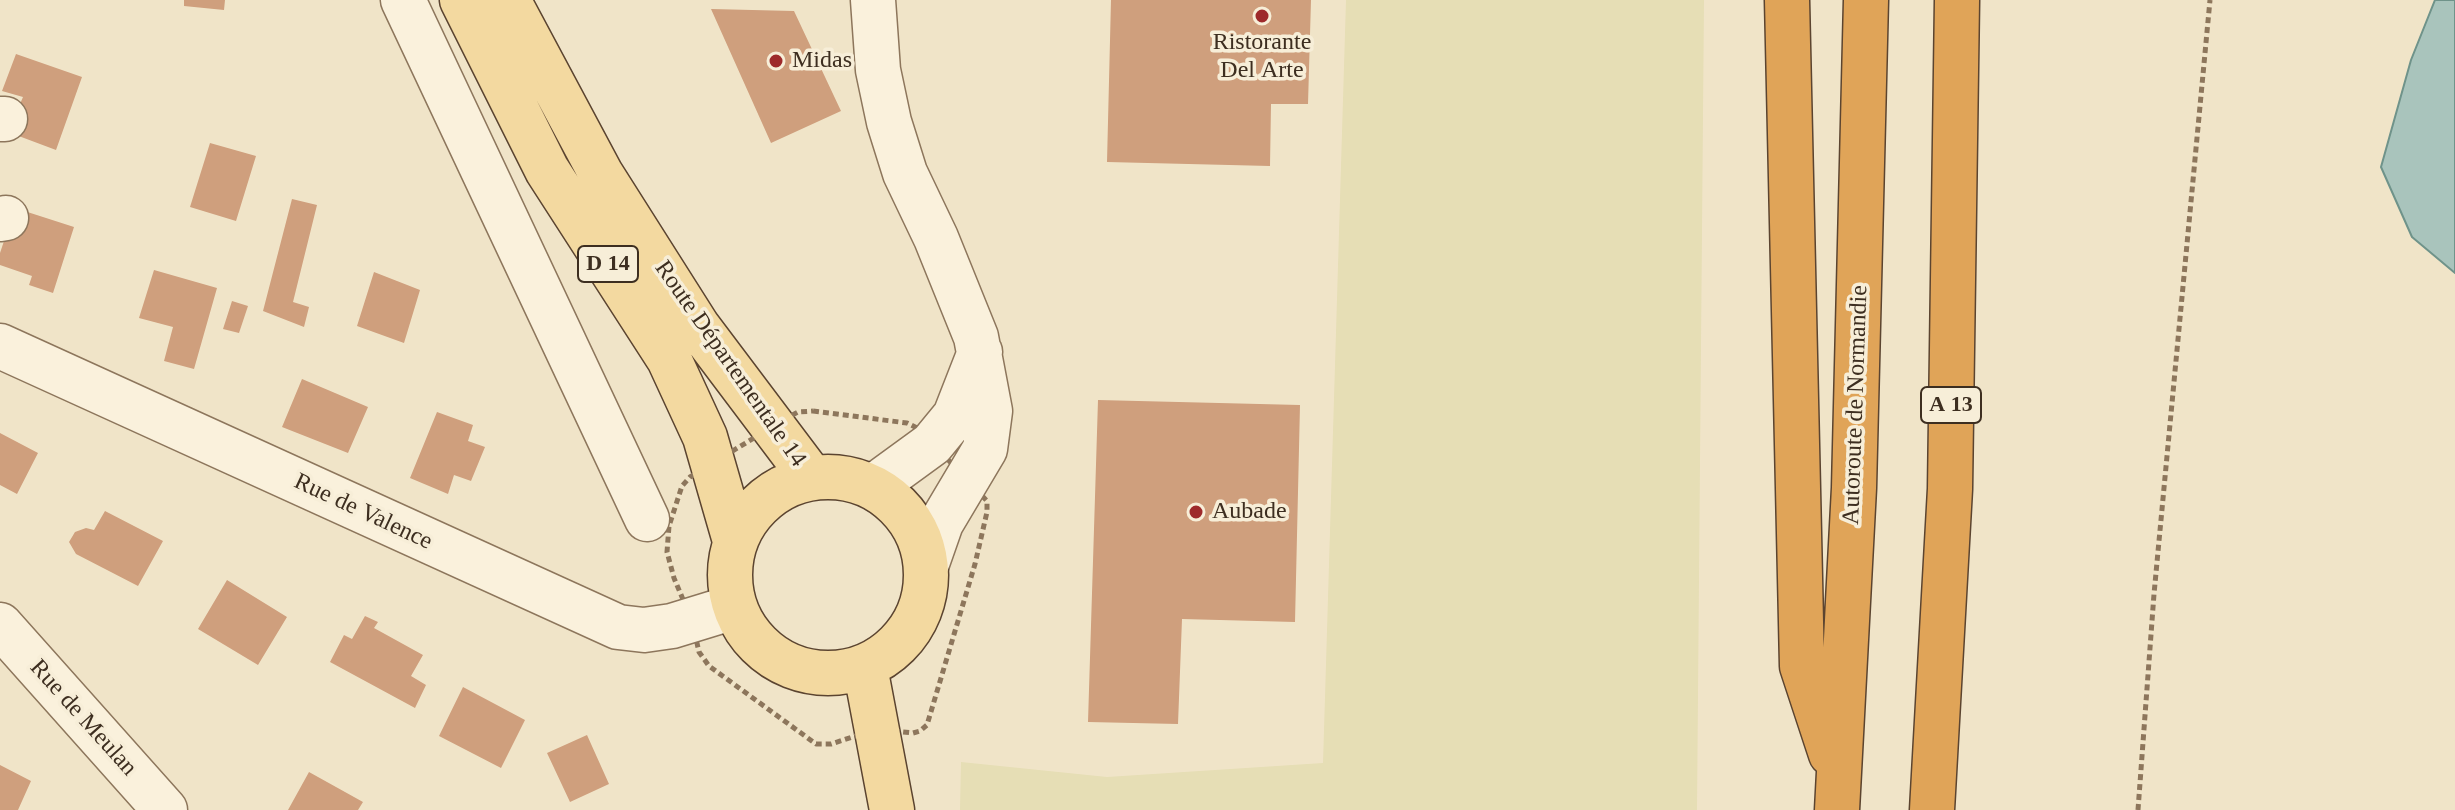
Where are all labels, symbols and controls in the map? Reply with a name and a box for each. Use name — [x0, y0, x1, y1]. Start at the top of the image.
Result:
marker: Ristorante Del Arte — [1253, 7, 1271, 25]
place label: Ristorante Del Arte — [1213, 29, 1311, 85]
place label: Midas — [792, 47, 852, 75]
marker: Midas — [767, 52, 785, 70]
road number: D 14 — [578, 246, 638, 282]
street label: Route Départementale 14 — [648, 255, 812, 473]
street label: Autoroute de Normandie — [1837, 285, 1875, 525]
road number: A 13 — [1921, 387, 1981, 423]
street label: Rue de Valence — [289, 467, 437, 557]
place label: Aubade — [1212, 498, 1287, 526]
marker: Aubade — [1187, 503, 1205, 521]
street label: Rue de Meulan — [23, 654, 143, 782]

